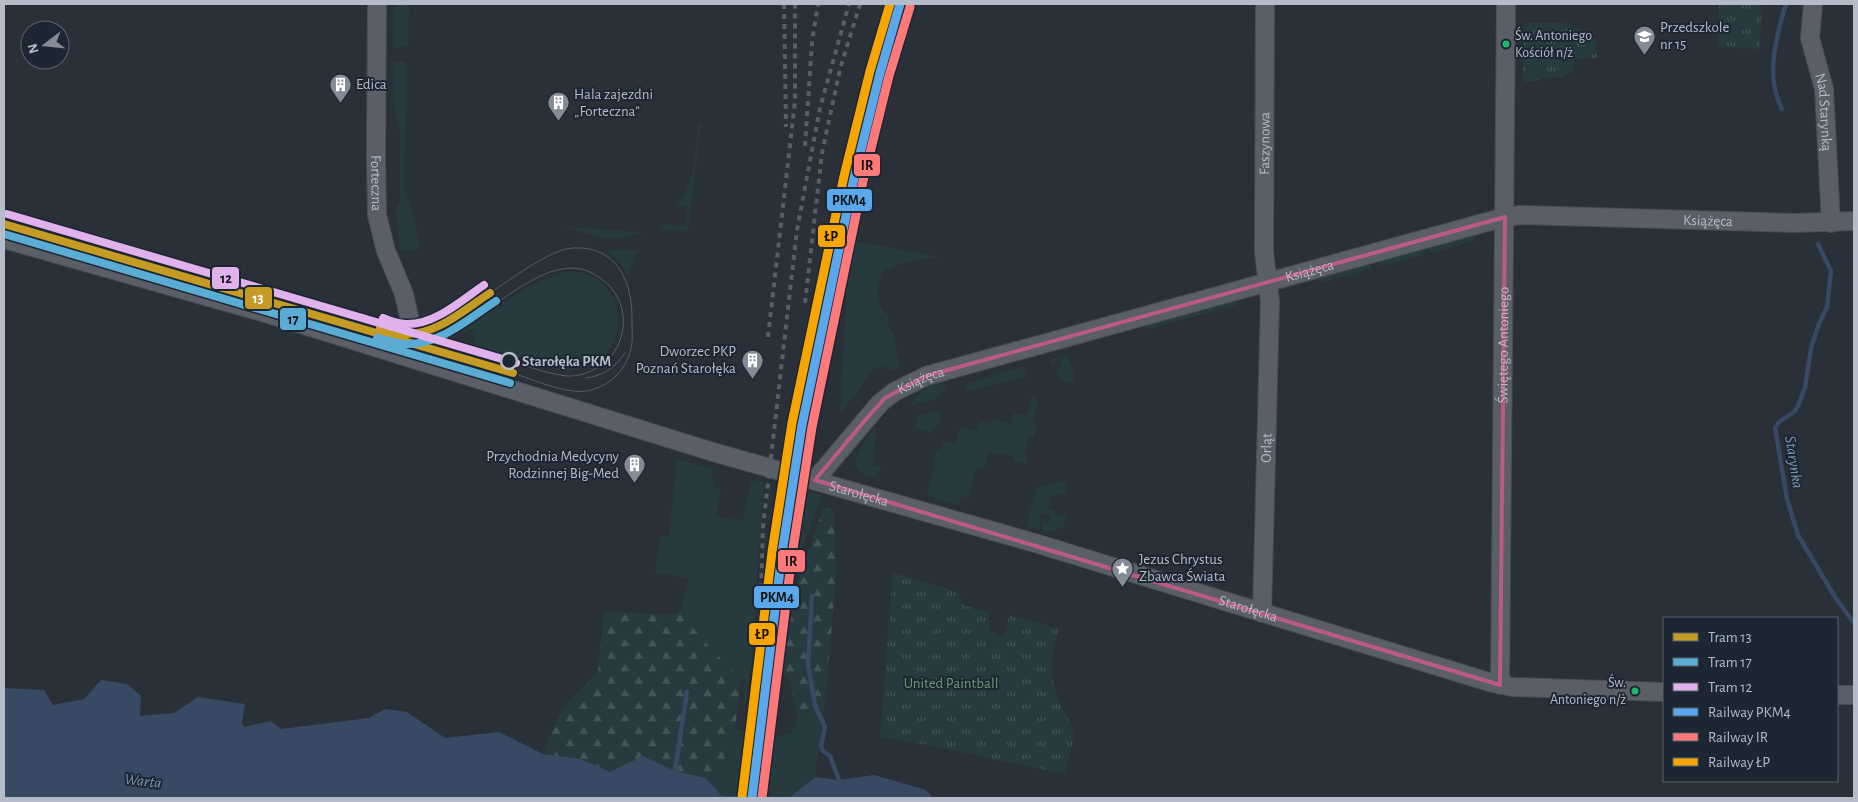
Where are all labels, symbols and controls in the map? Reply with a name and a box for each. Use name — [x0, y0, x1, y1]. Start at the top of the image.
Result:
north arrow — [20, 20, 70, 70]
place label: Przedszkole nr 15 — [1660, 20, 1729, 52]
school or university icon: Przedszkole nr 15 — [1632, 24, 1656, 55]
place label: Św. Antoniego Kościół n/ż — [1515, 26, 1592, 60]
marker: Św. Antoniego Kościół n/ż — [1501, 39, 1511, 49]
text: N — [25, 42, 42, 55]
street label: Nad Starynką — [1812, 71, 1835, 152]
building icon: Edica — [328, 72, 352, 103]
place label: Edica — [356, 77, 387, 92]
place label: Hala zajezdni „Forteczna” — [574, 87, 653, 119]
building icon: Hala zajezdni „Forteczna” — [546, 91, 570, 122]
street label: Faszynowa — [1257, 112, 1272, 175]
line badge: IR — [853, 153, 881, 177]
street label: Forteczna — [368, 155, 384, 211]
text: IR — [861, 159, 873, 173]
line badge: PKM4 — [826, 188, 873, 212]
text: PKM4 — [832, 194, 866, 208]
street label: Książęca — [1683, 212, 1733, 229]
line badge: ŁP — [817, 224, 846, 248]
text: ŁP — [823, 230, 838, 244]
street label: Książęca — [1283, 257, 1336, 285]
line badge: 12 — [211, 266, 240, 290]
text: 12 — [220, 272, 232, 286]
line badge: 13 — [244, 286, 273, 310]
street label: Świętego Antoniego — [1493, 286, 1511, 404]
text: 13 — [252, 292, 264, 306]
line badge: 17 — [279, 307, 307, 331]
text: 17 — [287, 313, 299, 327]
place label: Dworzec PKP Poznań Starołęka — [636, 344, 736, 376]
building icon: Dworzec PKP Poznań Starołęka — [740, 348, 764, 379]
marker: Starołęka PKM — [500, 352, 518, 370]
place label: Starołęka PKM — [522, 354, 611, 369]
street label: Książęca — [895, 364, 946, 397]
street label: Orląt — [1258, 433, 1274, 463]
water label: Starynka — [1782, 435, 1806, 489]
place label: Przychodnia Medycyny Rodzinnej Big-Med — [486, 449, 620, 481]
building icon: Przychodnia Medycyny Rodzinnej Big-Med — [623, 453, 647, 484]
street label: Starołęcka — [828, 478, 890, 509]
line badge: IR — [777, 549, 806, 573]
place label: Jezus Chrystus Zbawca Świata — [1139, 552, 1226, 584]
text: IR — [785, 555, 797, 569]
place icon: Jezus Chrystus Zbawca Świata — [1111, 556, 1135, 587]
line badge: PKM4 — [753, 585, 800, 609]
text: PKM4 — [760, 591, 794, 605]
street label: Starołęcka — [1217, 592, 1280, 624]
legend — [1663, 617, 1838, 782]
line badge: ŁP — [748, 622, 776, 646]
text: ŁP — [754, 628, 769, 642]
text: Tram 13 — [1708, 630, 1752, 645]
text: Tram 17 — [1708, 655, 1752, 670]
place label: Św. Antoniego n/ż — [1550, 673, 1626, 707]
park label: United Paintball — [904, 676, 998, 691]
text: Tram 12 — [1708, 680, 1753, 695]
marker: Św. Antoniego n/ż — [1630, 686, 1640, 696]
text: Railway PKM4 — [1708, 705, 1791, 720]
text: Railway IR — [1708, 730, 1768, 745]
text: Railway ŁP — [1708, 755, 1770, 770]
water label: Warta — [124, 771, 162, 791]

